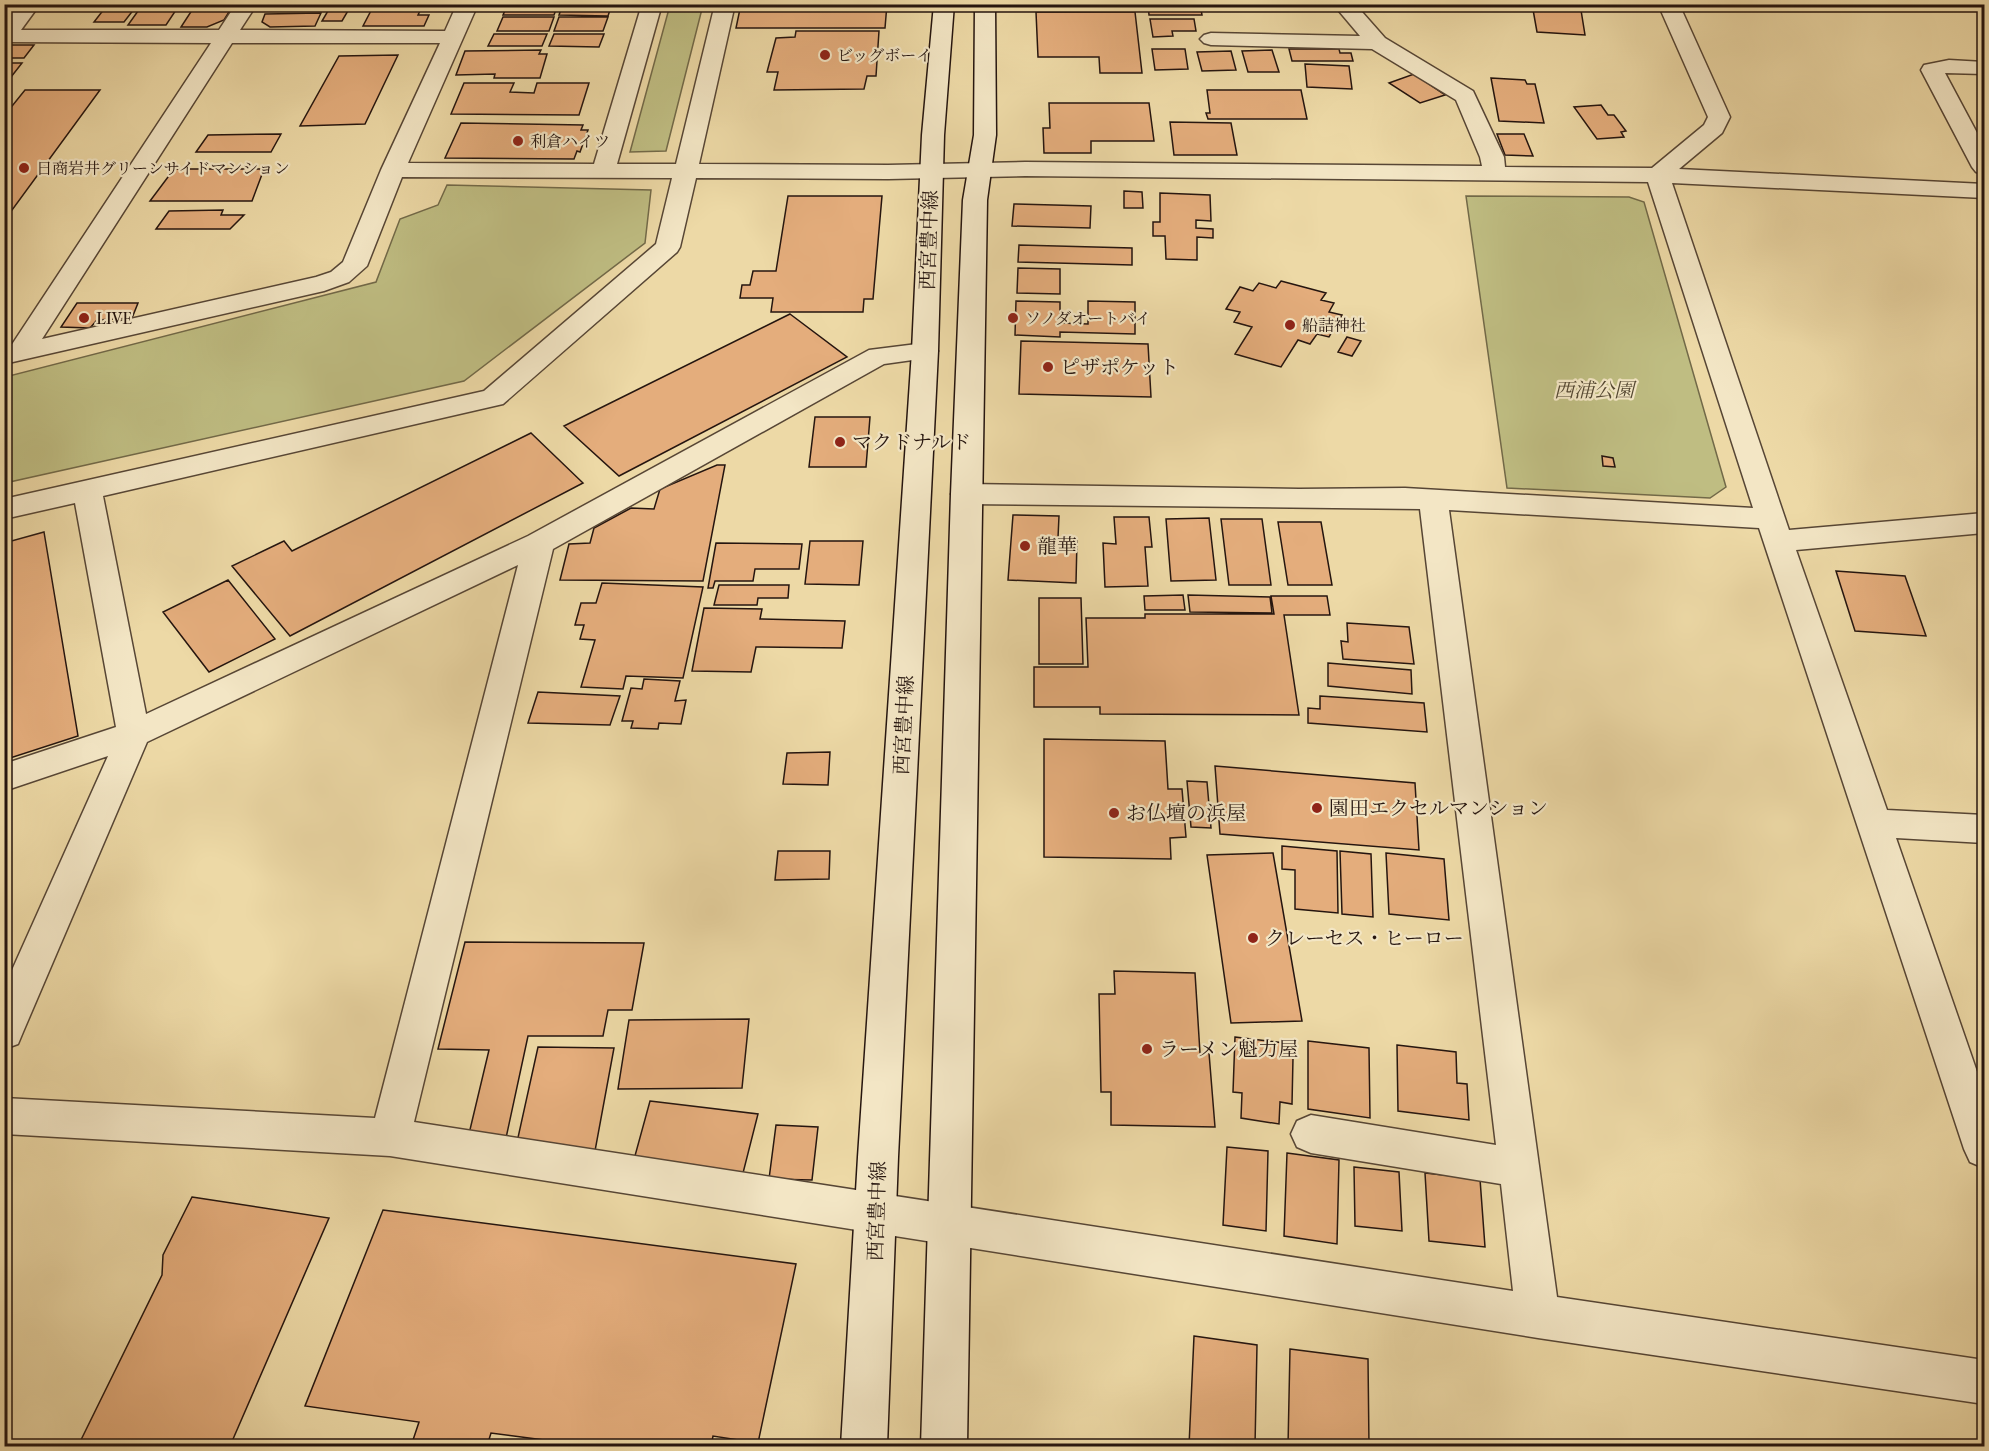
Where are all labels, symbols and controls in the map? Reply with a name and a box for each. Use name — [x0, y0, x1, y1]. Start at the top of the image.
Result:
place label: ビッグボーイ — [837, 46, 932, 65]
marker: ビッグボーイ — [818, 48, 832, 62]
place label: 利倉ハイツ — [530, 132, 610, 151]
marker: 利倉ハイツ — [511, 134, 525, 148]
place label: 日商岩井グリーンサイドマンション — [36, 159, 290, 178]
marker: 日商岩井グリーンサイドマンション — [17, 161, 31, 175]
street label: 西宮豊中線 — [916, 190, 942, 290]
place label: LIVE — [96, 309, 132, 328]
place label: ソノダオートバイ — [1025, 309, 1151, 328]
marker: LIVE — [77, 311, 91, 325]
marker: ソノダオートバイ — [1006, 311, 1020, 325]
place label: 船詰神社 — [1302, 316, 1366, 335]
marker: 船詰神社 — [1283, 318, 1297, 332]
place label: ピザポケット — [1060, 356, 1179, 379]
marker: ピザポケット — [1041, 360, 1055, 374]
park label: 西浦公園 — [1554, 379, 1637, 402]
place label: マクドナルド — [852, 431, 971, 454]
marker: マクドナルド — [833, 435, 847, 449]
place label: 龍華 — [1037, 535, 1077, 558]
marker: 龍華 — [1018, 539, 1032, 553]
street label: 西宮豊中線 — [890, 674, 918, 776]
place label: 園田エクセルマンション — [1329, 797, 1548, 820]
marker: 園田エクセルマンション — [1310, 801, 1324, 815]
place label: お仏壇の浜屋 — [1126, 802, 1246, 825]
marker: お仏壇の浜屋 — [1107, 806, 1121, 820]
place label: クレーセス・ヒーロー — [1265, 927, 1464, 950]
marker: クレーセス・ヒーロー — [1246, 931, 1260, 945]
place label: ラーメン魁力屋 — [1159, 1038, 1298, 1061]
marker: ラーメン魁力屋 — [1140, 1042, 1154, 1056]
street label: 西宮豊中線 — [864, 1161, 890, 1261]

